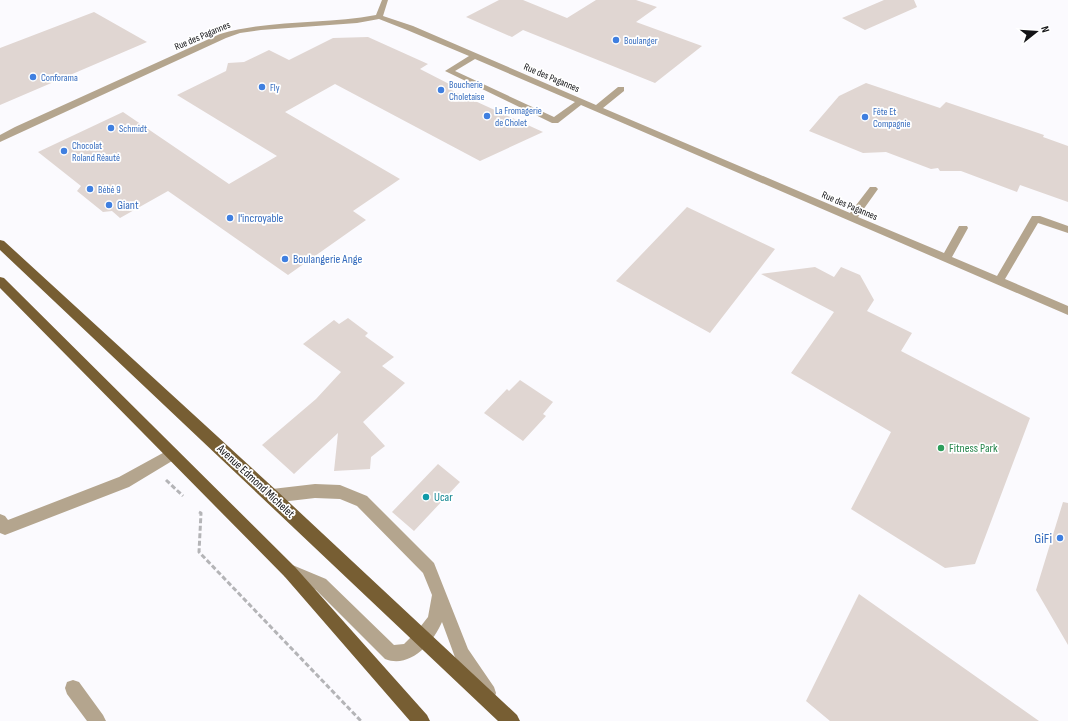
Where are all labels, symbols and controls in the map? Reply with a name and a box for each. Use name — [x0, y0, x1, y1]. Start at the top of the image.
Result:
north arrow — [1016, 12, 1056, 52]
street label: Rue des Pagannes — [173, 19, 233, 53]
text: N — [1038, 25, 1052, 34]
marker: Boulanger — [611, 35, 621, 45]
place label: Boulanger — [624, 35, 658, 47]
street label: Rue des Pagannes — [522, 61, 582, 95]
marker: Conforama — [28, 72, 38, 82]
place label: Conforama — [41, 72, 78, 84]
place label: Boucherie Choletaise — [449, 79, 484, 103]
marker: Fly — [257, 82, 267, 92]
place label: Fly — [270, 82, 280, 94]
marker: Boucherie Choletaise — [436, 85, 446, 95]
place label: La Fromagerie de Cholet — [495, 105, 542, 129]
place label: Fête Et Compagnie — [873, 106, 910, 130]
marker: La Fromagerie de Cholet — [482, 111, 492, 121]
marker: Fête Et Compagnie — [860, 112, 870, 122]
marker: Schmidt — [106, 123, 116, 133]
place label: Schmidt — [119, 123, 147, 135]
place label: Chocolat Roland Réauté — [72, 140, 120, 164]
marker: Chocolat Roland Réauté — [59, 146, 69, 156]
marker: Bébé 9 — [85, 184, 95, 194]
place label: Bébé 9 — [98, 184, 121, 196]
street label: Rue des Pagannes — [820, 189, 880, 223]
place label: Giant — [117, 198, 139, 213]
marker: Giant — [104, 200, 114, 210]
place label: l'incroyable — [238, 211, 284, 226]
marker: l'incroyable — [225, 213, 235, 223]
place label: Boulangerie Ange — [293, 252, 363, 267]
marker: Boulangerie Ange — [280, 254, 290, 264]
street label: Avenue Edmond Michelet — [213, 441, 298, 521]
place label: Fitness Park — [949, 441, 998, 456]
marker: Fitness Park — [936, 443, 946, 453]
place label: Ucar — [434, 490, 453, 505]
marker: Ucar — [421, 492, 431, 502]
place label: GiFi — [1034, 530, 1052, 547]
marker: GiFi — [1055, 533, 1065, 543]

